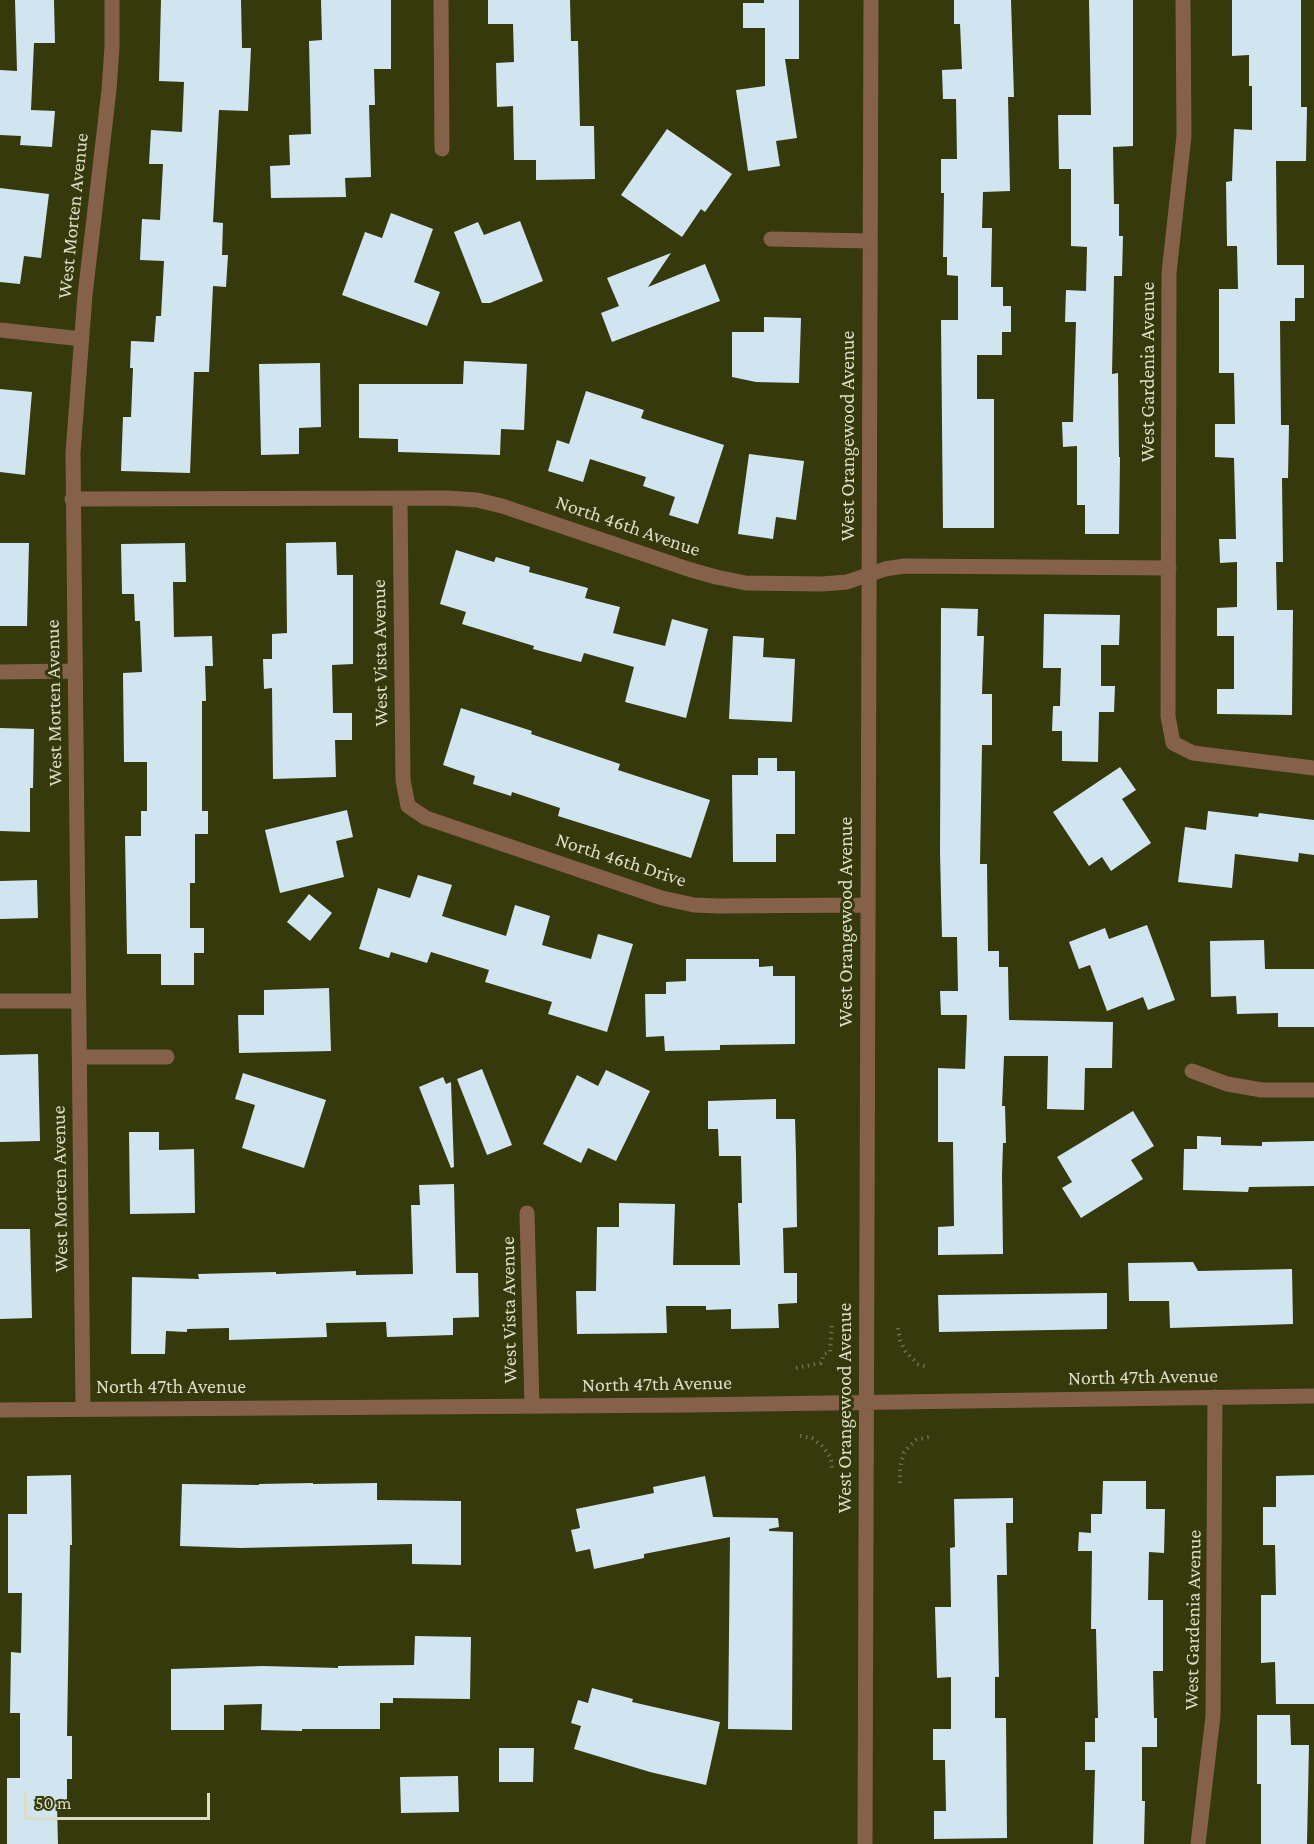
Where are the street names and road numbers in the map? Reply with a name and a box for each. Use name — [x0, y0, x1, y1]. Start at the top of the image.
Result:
street label: West Morten Avenue — [52, 132, 94, 300]
street label: West Gardenia Avenue — [1136, 282, 1160, 462]
street label: West Orangewood Avenue — [836, 331, 860, 541]
street label: North 46th Avenue — [552, 490, 704, 562]
street label: West Vista Avenue — [367, 579, 393, 727]
street label: West Morten Avenue — [41, 619, 67, 787]
street label: West Orangewood Avenue — [834, 817, 858, 1027]
street label: North 46th Drive — [553, 828, 689, 892]
street label: West Morten Avenue — [47, 1105, 73, 1273]
street label: West Vista Avenue — [496, 1236, 522, 1384]
street label: West Orangewood Avenue — [833, 1303, 857, 1513]
street label: North 47th Avenue — [1068, 1364, 1218, 1390]
street label: North 47th Avenue — [582, 1371, 732, 1397]
street label: North 47th Avenue — [96, 1375, 246, 1399]
street label: West Gardenia Avenue — [1179, 1530, 1207, 1710]

